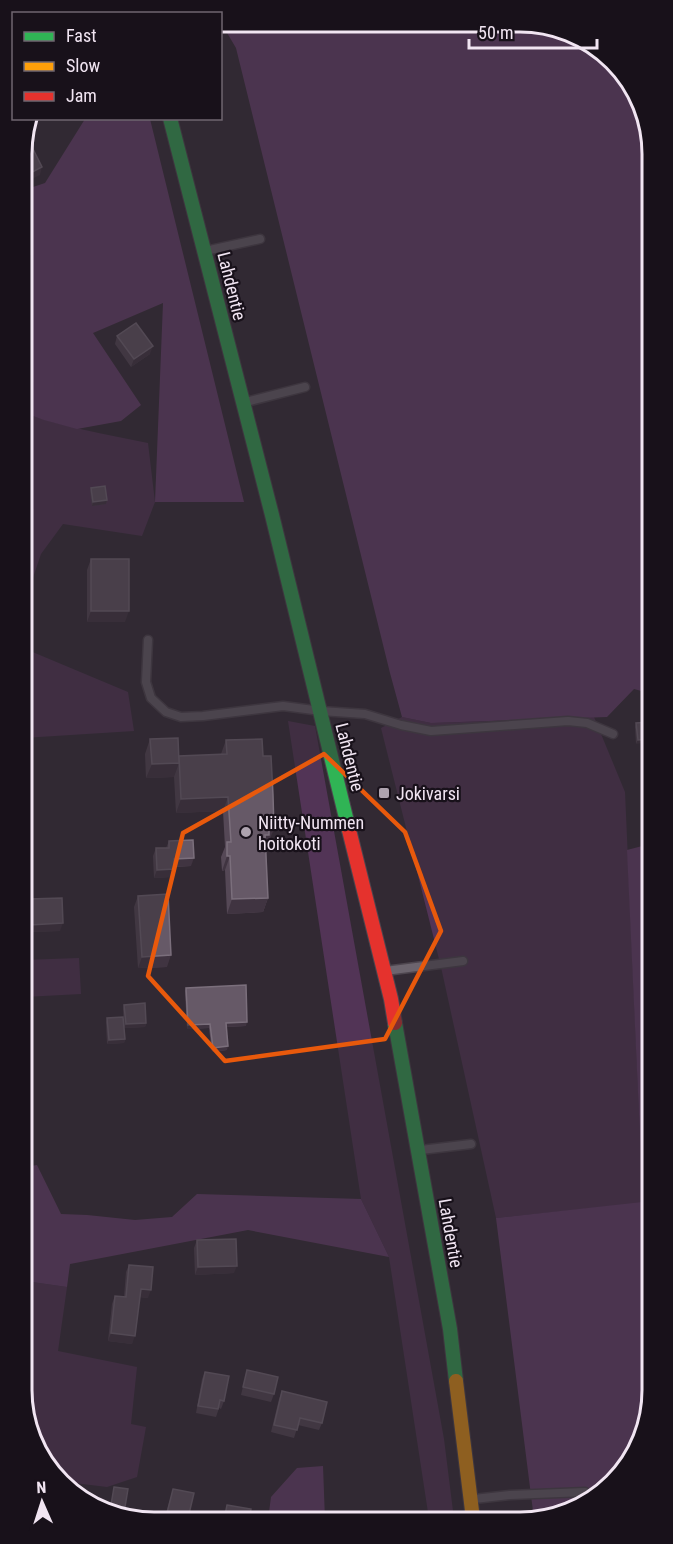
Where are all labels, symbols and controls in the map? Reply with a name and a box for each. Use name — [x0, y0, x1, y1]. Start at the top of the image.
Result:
legend — [12, 12, 222, 120]
scale bar — [469, 12, 596, 50]
text: 50 m — [478, 22, 513, 43]
text: Fast — [66, 25, 97, 46]
text: Slow — [66, 55, 101, 76]
text: Jam — [66, 85, 97, 106]
street label: Lahdentie — [213, 250, 251, 322]
street label: Lahdentie — [331, 721, 369, 793]
place label: Jokivarsi — [396, 783, 460, 804]
marker: Jokivarsi — [377, 786, 391, 800]
place label: Niitty-Nummen hoitokoti — [258, 812, 364, 854]
marker: Niitty-Nummen hoitokoti — [239, 825, 253, 839]
street label: Lahdentie — [435, 1197, 467, 1269]
north arrow — [12, 1472, 72, 1532]
text: N — [36, 1478, 47, 1497]

